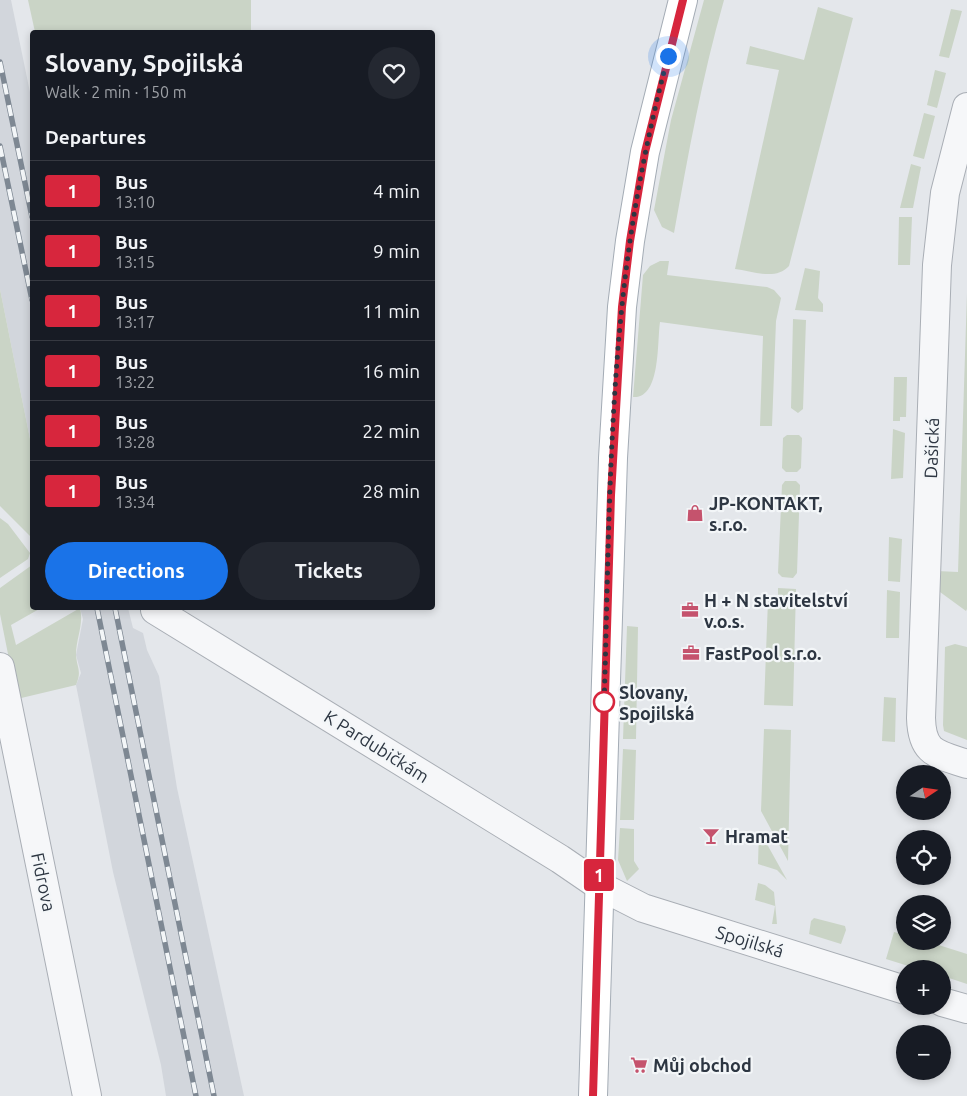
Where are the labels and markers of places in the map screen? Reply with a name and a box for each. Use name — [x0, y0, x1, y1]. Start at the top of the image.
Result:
place label: JP-KONTAKT, s.r.o. — [709, 493, 823, 534]
shop icon: JP-KONTAKT, s.r.o. — [685, 503, 705, 523]
place label: H + N stavitelství v.o.s. — [704, 590, 848, 631]
office icon: H + N stavitelství v.o.s. — [680, 600, 700, 620]
office icon: FastPool s.r.o. — [681, 643, 701, 663]
place label: FastPool s.r.o. — [705, 643, 821, 663]
place label: Slovany, Spojilská — [619, 682, 695, 723]
marker: Slovany, Spojilská — [593, 691, 615, 713]
bar icon: Hramat — [701, 826, 721, 846]
place label: Hramat — [725, 826, 788, 846]
supermarket icon: Můj obchod — [629, 1055, 649, 1075]
place label: Můj obchod — [653, 1055, 752, 1075]

